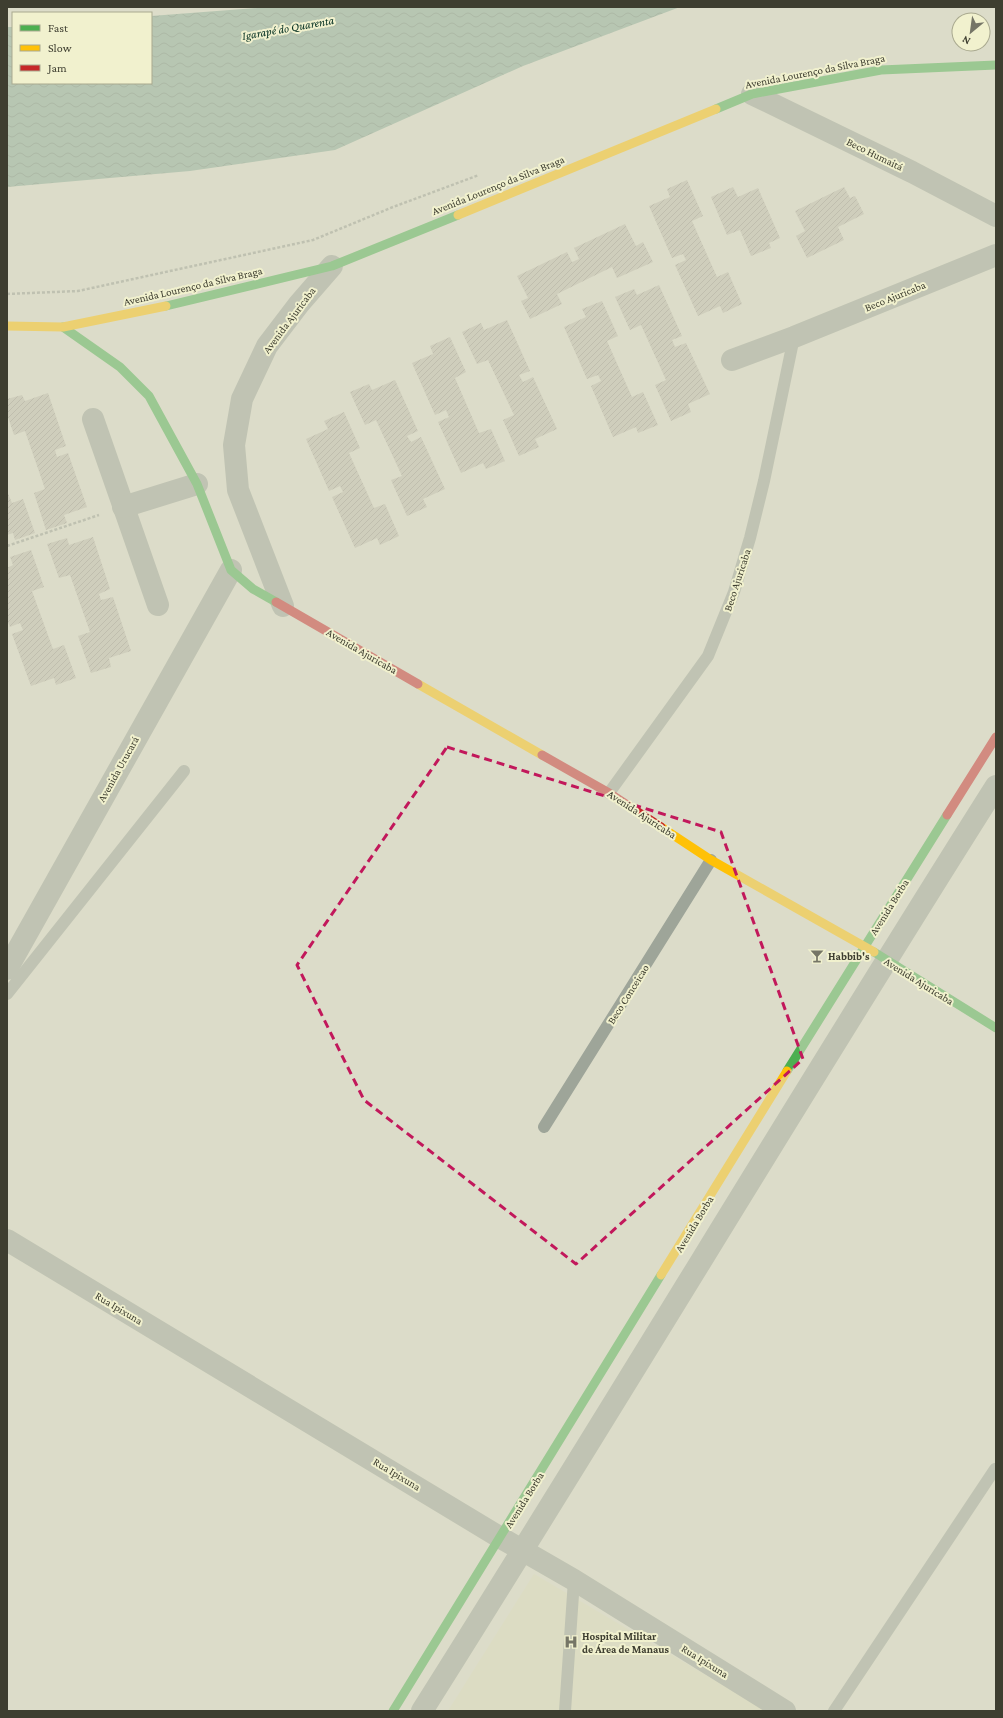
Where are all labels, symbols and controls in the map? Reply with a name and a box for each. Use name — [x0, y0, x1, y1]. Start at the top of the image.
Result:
legend — [12, 12, 152, 84]
north arrow — [951, 12, 991, 52]
water label: Igarapé do Quarenta — [241, 13, 335, 43]
text: Fast — [48, 21, 69, 35]
text: N — [960, 33, 972, 48]
text: Slow — [48, 41, 72, 55]
street label: Avenida Lourenço da Silva Braga — [744, 52, 886, 91]
text: Jam — [47, 61, 67, 75]
street label: Beco Humaitá — [845, 135, 905, 173]
street label: Avenida Lourenço da Silva Braga — [430, 153, 566, 218]
street label: Avenida Lourenço da Silva Braga — [122, 264, 264, 309]
street label: Beco Ajuricaba — [863, 278, 928, 315]
street label: Avenida Ajuricaba — [260, 285, 319, 356]
street label: Beco Ajuricaba — [721, 547, 754, 613]
street label: Avenida Ajuricaba — [324, 626, 399, 677]
street label: Avenida Urucará — [95, 734, 141, 804]
street label: Avenida Ajuricaba — [605, 787, 679, 842]
street label: Avenida Borba — [867, 877, 911, 937]
bar icon: Habbib's — [809, 948, 825, 964]
place label: Habbib's — [828, 950, 870, 962]
street label: Avenida Ajuricaba — [882, 955, 956, 1008]
street label: Beco Conceicao — [605, 962, 651, 1026]
street label: Avenida Borba — [672, 1194, 716, 1254]
street label: Rua Ipixuna — [93, 1289, 145, 1328]
street label: Rua Ipixuna — [371, 1455, 423, 1494]
street label: Avenida Borba — [502, 1470, 546, 1530]
place label: Hospital Militar de Área de Manaus — [582, 1630, 670, 1655]
hospital icon: Hospital Militar de Área de Manaus — [563, 1634, 579, 1650]
street label: Rua Ipixuna — [679, 1642, 731, 1681]

